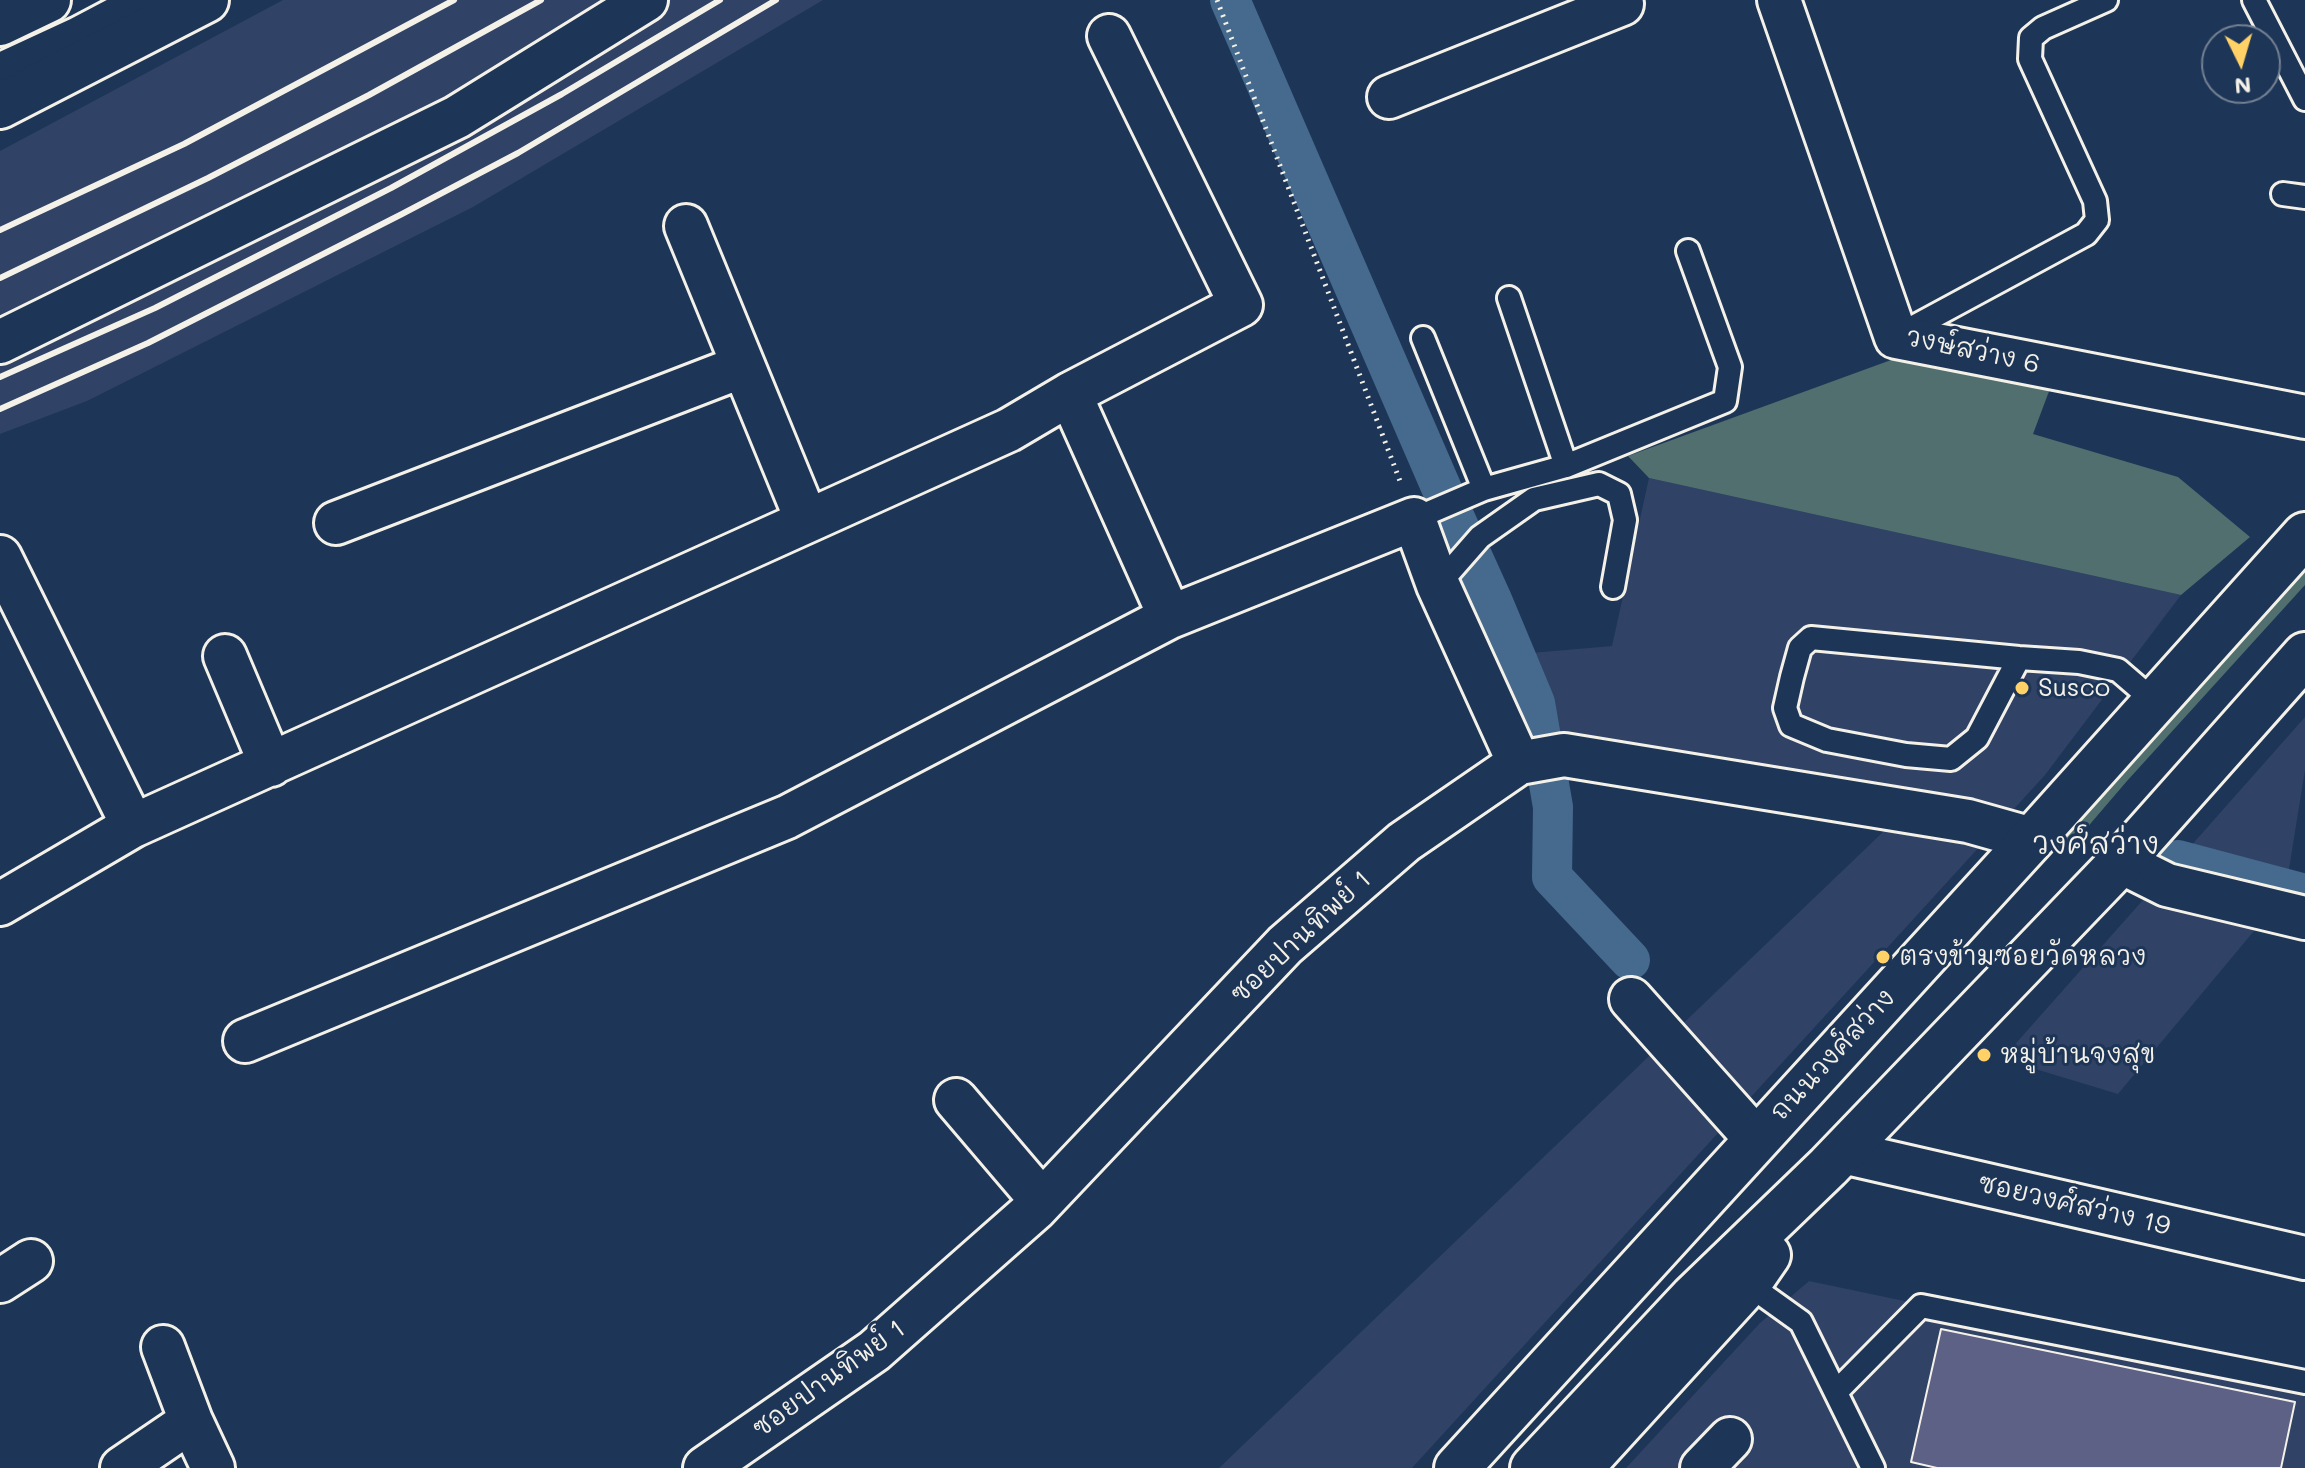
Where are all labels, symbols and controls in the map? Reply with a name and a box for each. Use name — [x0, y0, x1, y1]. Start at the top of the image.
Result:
north arrow — [2201, 24, 2281, 104]
text: N — [2233, 71, 2253, 102]
street label: วงษ์สว่าง 6 — [1903, 322, 2043, 380]
place label: Susco — [2038, 672, 2110, 704]
marker: Susco — [2013, 679, 2031, 697]
district label: วงศ์สว่าง — [2033, 827, 2159, 863]
street label: ซอยปานทิพย์ 1 — [1224, 864, 1378, 1010]
place label: ตรงข้ามซอยวัดหลวง — [1899, 941, 2146, 973]
marker: ตรงข้ามซอยวัดหลวง — [1874, 948, 1892, 966]
street label: ถนนวงศ์สว่าง — [1764, 983, 1902, 1127]
place label: หมู่บ้านจงสุข — [2000, 1039, 2156, 1071]
marker: หมู่บ้านจงสุข — [1975, 1046, 1993, 1064]
street label: ซอยวงศ์สว่าง 19 — [1975, 1168, 2173, 1242]
street label: ซอยปานทิพย์ 1 — [747, 1313, 911, 1445]

